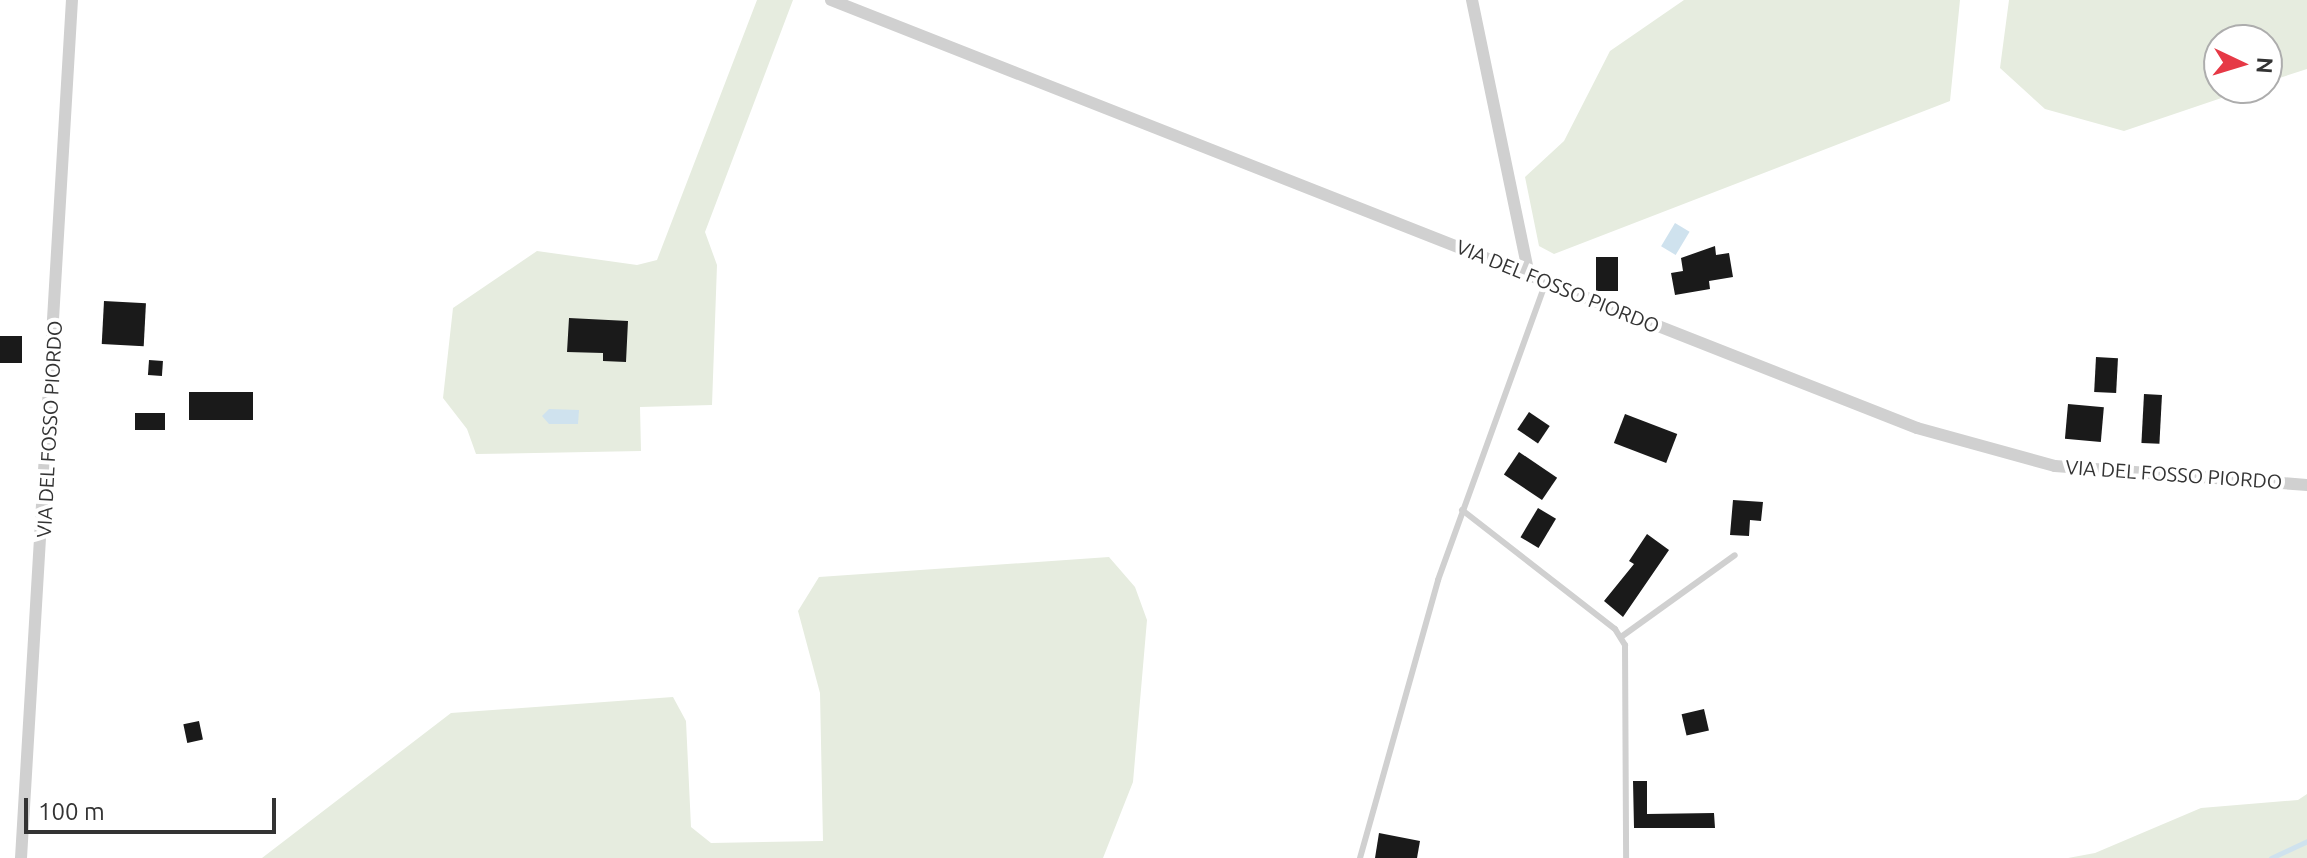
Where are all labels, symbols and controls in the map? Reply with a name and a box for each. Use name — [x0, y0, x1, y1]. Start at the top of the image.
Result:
north arrow — [2203, 24, 2283, 104]
text: N — [2252, 56, 2278, 75]
street label: VIA DEL FOSSO PIORDO — [1453, 234, 1663, 338]
street label: VIA DEL FOSSO PIORDO — [31, 320, 67, 538]
street label: VIA DEL FOSSO PIORDO — [2065, 454, 2283, 494]
scale bar — [28, 782, 280, 832]
text: 100 m — [38, 798, 105, 825]

